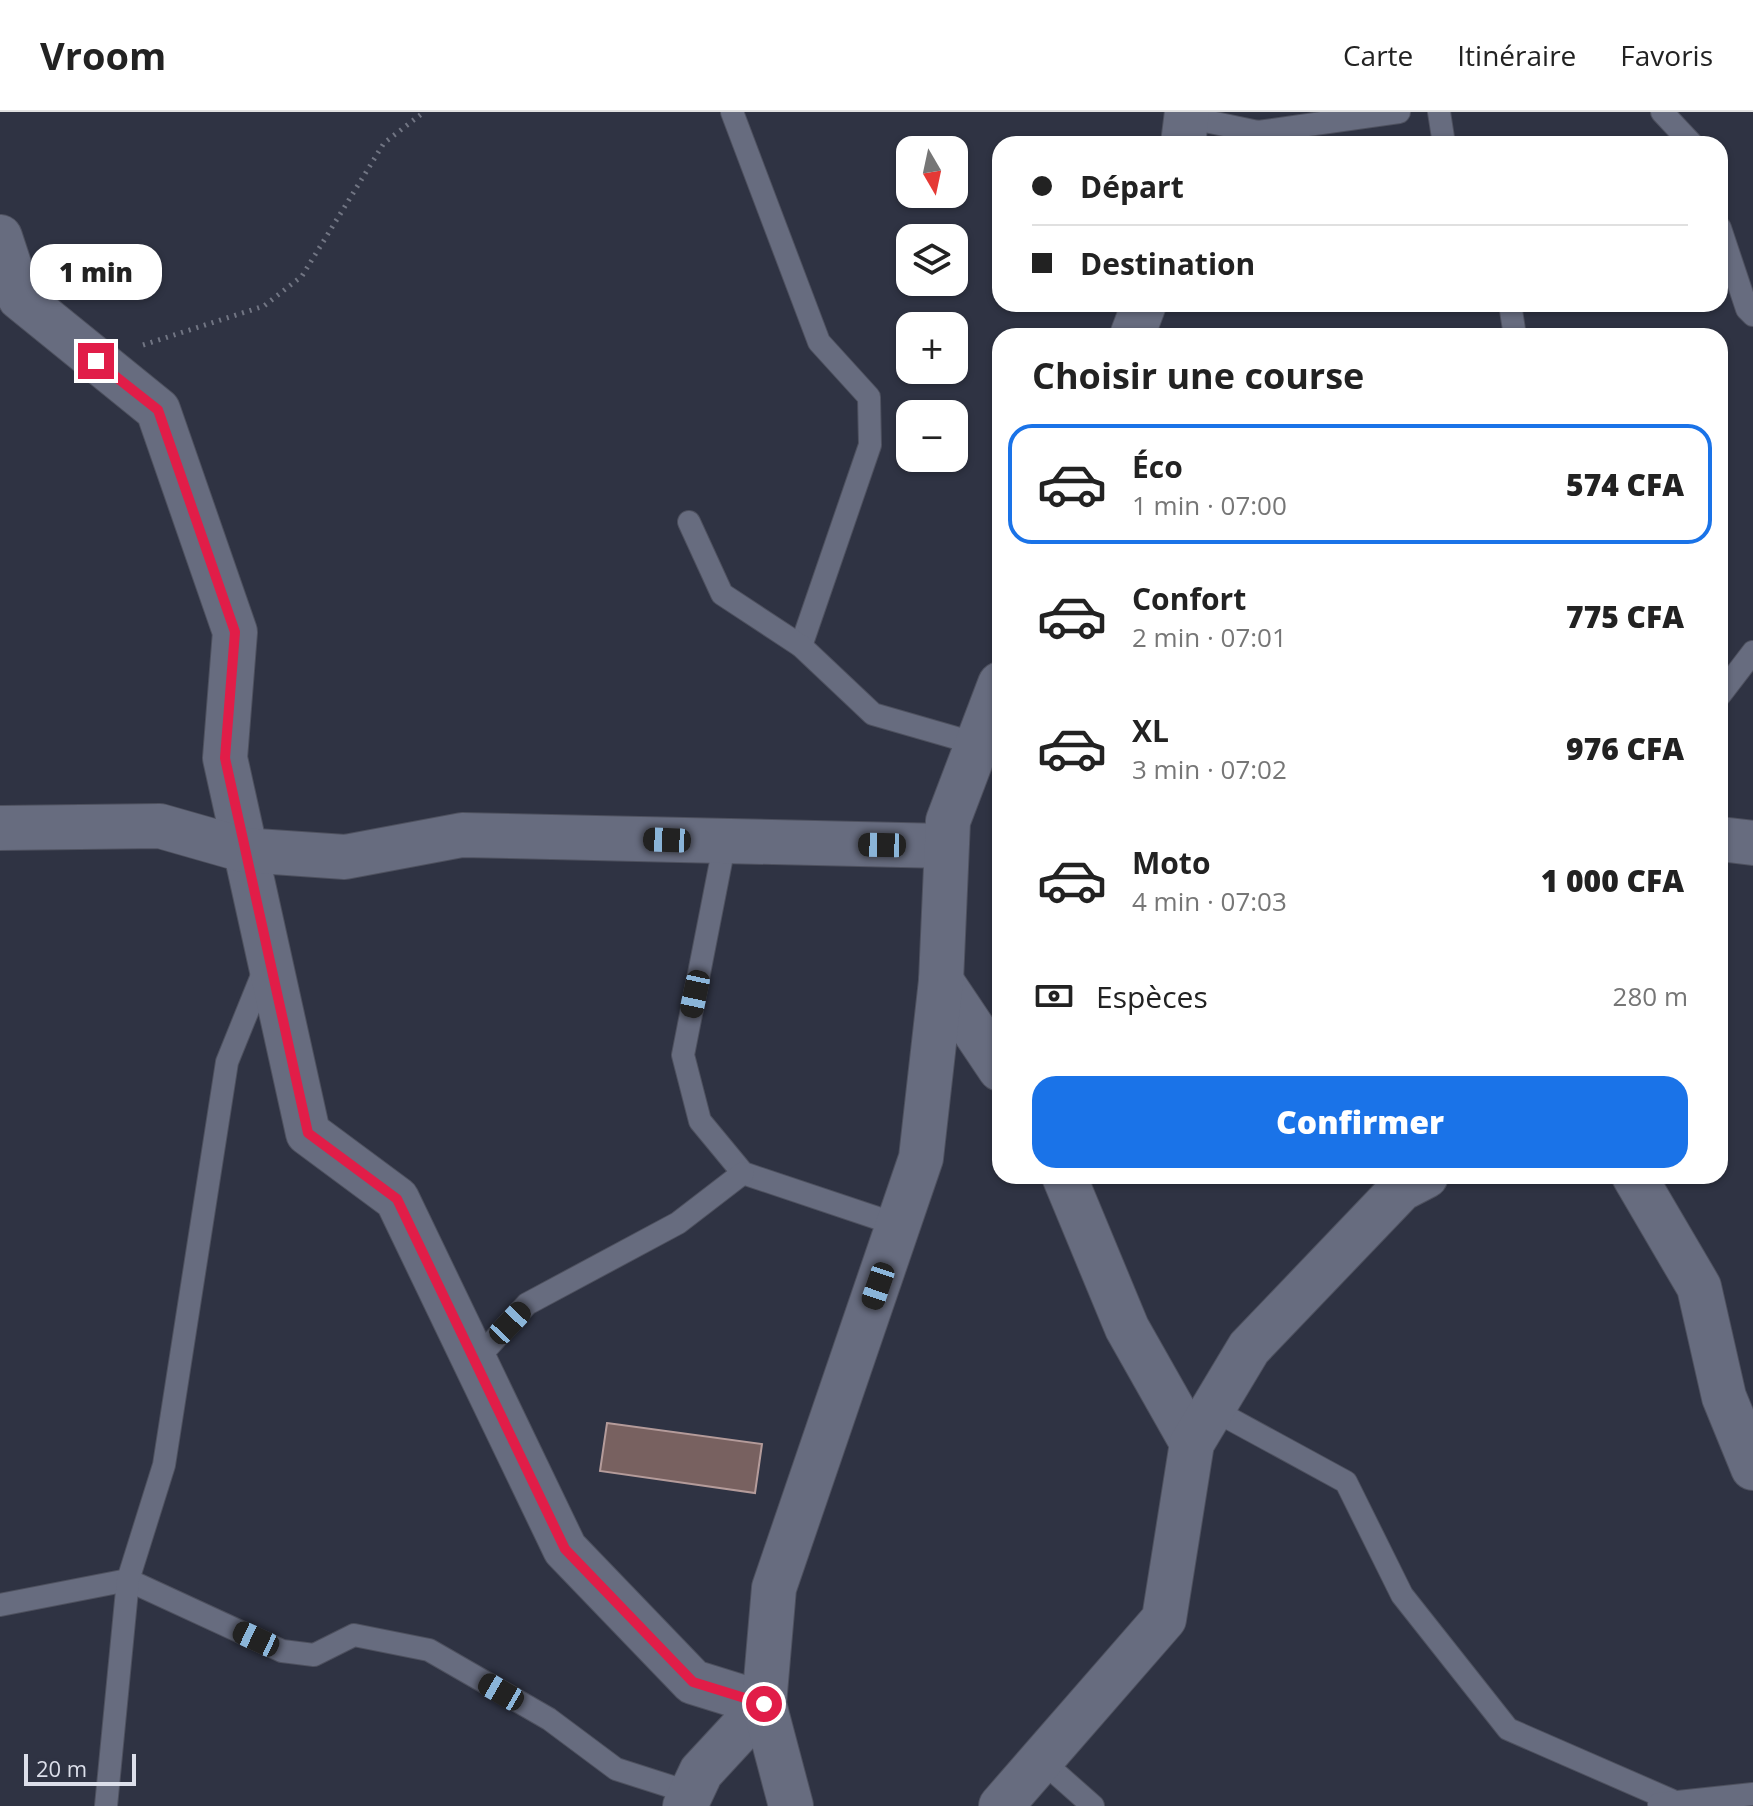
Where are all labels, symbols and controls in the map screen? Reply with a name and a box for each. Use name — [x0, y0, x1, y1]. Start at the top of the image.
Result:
text: Vroom — [40, 29, 166, 81]
text: Carte — [1343, 36, 1413, 74]
text: Itinéraire — [1457, 36, 1576, 74]
text: Favoris — [1620, 36, 1713, 74]
north arrow — [896, 136, 968, 208]
map controls — [896, 136, 968, 472]
text: Départ — [1080, 166, 1184, 207]
button: layers — [896, 224, 968, 296]
text: Destination — [1080, 243, 1255, 284]
callout: 1 min — [30, 245, 162, 301]
text: 1 min — [59, 254, 133, 290]
button: + — [896, 312, 968, 384]
route end — [78, 343, 114, 379]
text: Choisir une course — [1032, 351, 1364, 400]
button: − — [896, 400, 968, 472]
text: Éco — [1132, 446, 1183, 487]
icon: car — [1036, 448, 1108, 520]
text: 574 CFA — [1566, 464, 1684, 505]
text: 1 min · 07:00 — [1132, 487, 1287, 523]
text: Confort — [1132, 578, 1246, 619]
icon: car — [1036, 580, 1108, 652]
text: 775 CFA — [1566, 596, 1684, 637]
text: 2 min · 07:01 — [1132, 619, 1287, 655]
text: XL — [1132, 710, 1169, 751]
icon: car — [1036, 712, 1108, 784]
text: 976 CFA — [1566, 728, 1684, 769]
text: 3 min · 07:02 — [1132, 751, 1287, 787]
car — [643, 827, 691, 853]
car — [858, 833, 906, 857]
text: Moto — [1132, 842, 1210, 883]
icon: car — [1036, 844, 1108, 916]
text: 1 000 CFA — [1541, 860, 1684, 901]
text: 4 min · 07:03 — [1132, 883, 1287, 919]
car — [678, 968, 712, 1020]
icon: cash — [1032, 974, 1076, 1018]
text: Espèces — [1096, 976, 1208, 1017]
text: 280 m — [1613, 978, 1688, 1014]
button: Confirmer — [1032, 1076, 1688, 1168]
car — [859, 1259, 897, 1313]
car — [485, 1297, 535, 1349]
car — [229, 1618, 283, 1660]
car — [474, 1670, 528, 1714]
route start — [746, 1686, 782, 1722]
scale bar — [24, 1750, 136, 1786]
text: 20 m — [36, 1753, 87, 1783]

